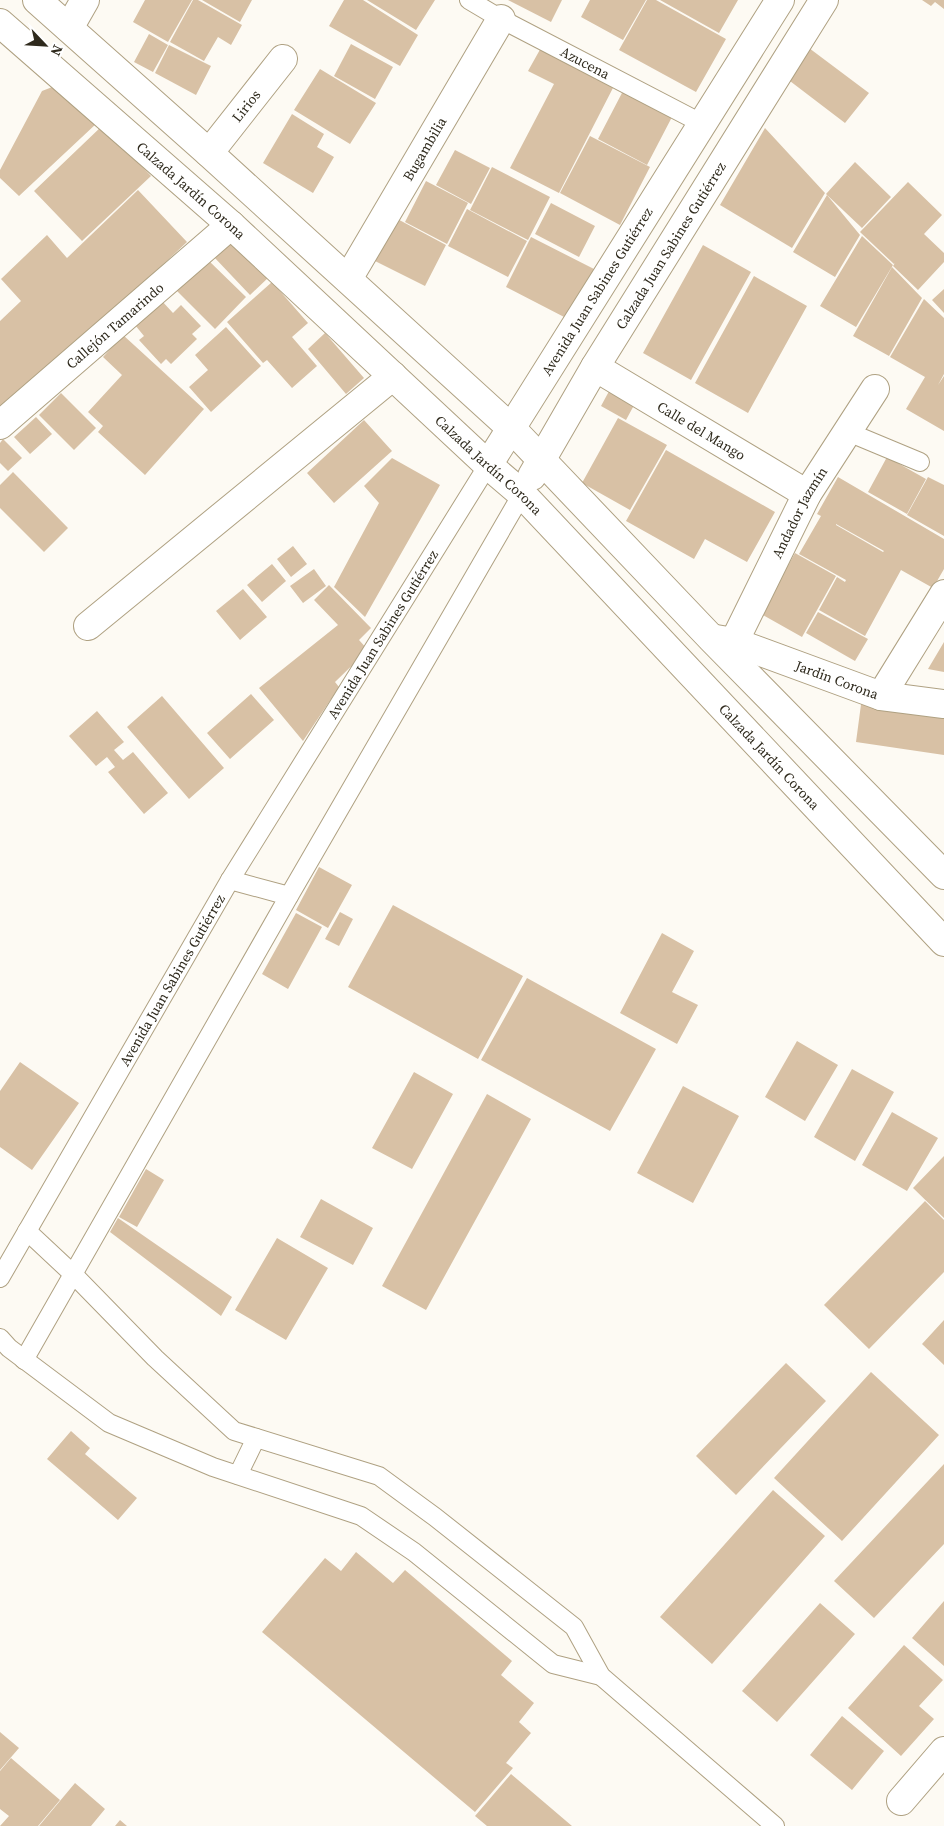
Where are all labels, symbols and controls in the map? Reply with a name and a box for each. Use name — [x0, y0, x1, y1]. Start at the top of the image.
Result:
north arrow — [20, 20, 70, 70]
text: N — [46, 42, 68, 59]
street label: Azucena — [557, 42, 614, 84]
street label: Lirios — [227, 85, 265, 126]
street label: Bugambilia — [398, 112, 452, 185]
street label: Calzada Jardín Corona — [132, 137, 251, 244]
street label: Calzada Juan Sabines Gutiérrez — [611, 157, 731, 333]
street label: Avenida Juan Sabines Gutiérrez — [537, 203, 658, 380]
street label: Callejón Tamarindo — [62, 277, 168, 373]
street label: Calle del Mango — [653, 396, 750, 465]
street label: Calzada Jardín Corona — [431, 411, 547, 520]
street label: Andador Jazmín — [767, 462, 832, 562]
street label: Avenida Juan Sabines Gutiérrez — [323, 545, 443, 723]
street label: Jardin Corona — [792, 655, 882, 705]
street label: Calzada Jardín Corona — [714, 699, 825, 815]
street label: Avenida Juan Sabines Gutiérrez — [115, 890, 230, 1070]

